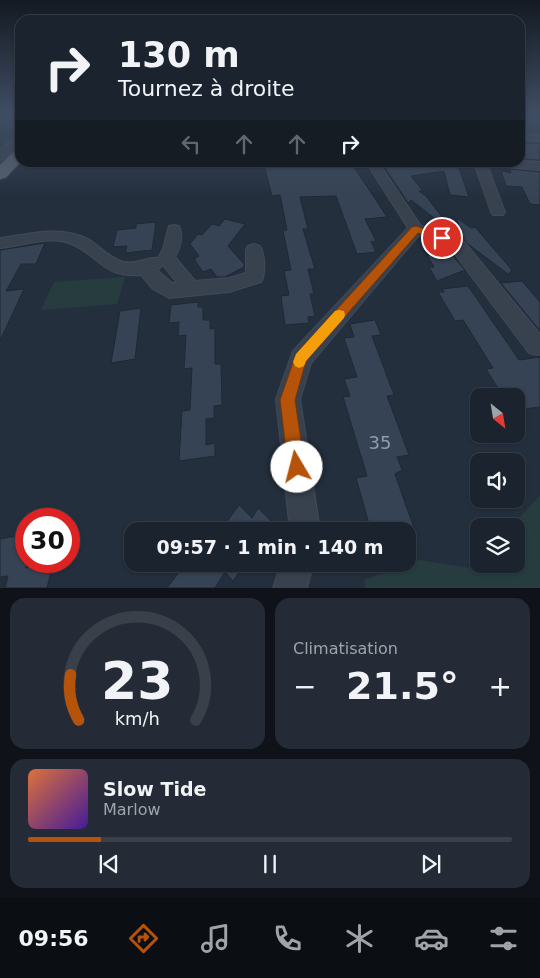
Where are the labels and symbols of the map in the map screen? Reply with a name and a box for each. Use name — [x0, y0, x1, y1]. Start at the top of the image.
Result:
pin — [421, 217, 463, 259]
north arrow — [470, 388, 525, 442]
house number: 35 — [369, 432, 391, 453]
position arrow — [270, 440, 322, 492]
speed limit sign: 30 — [15, 508, 80, 573]

